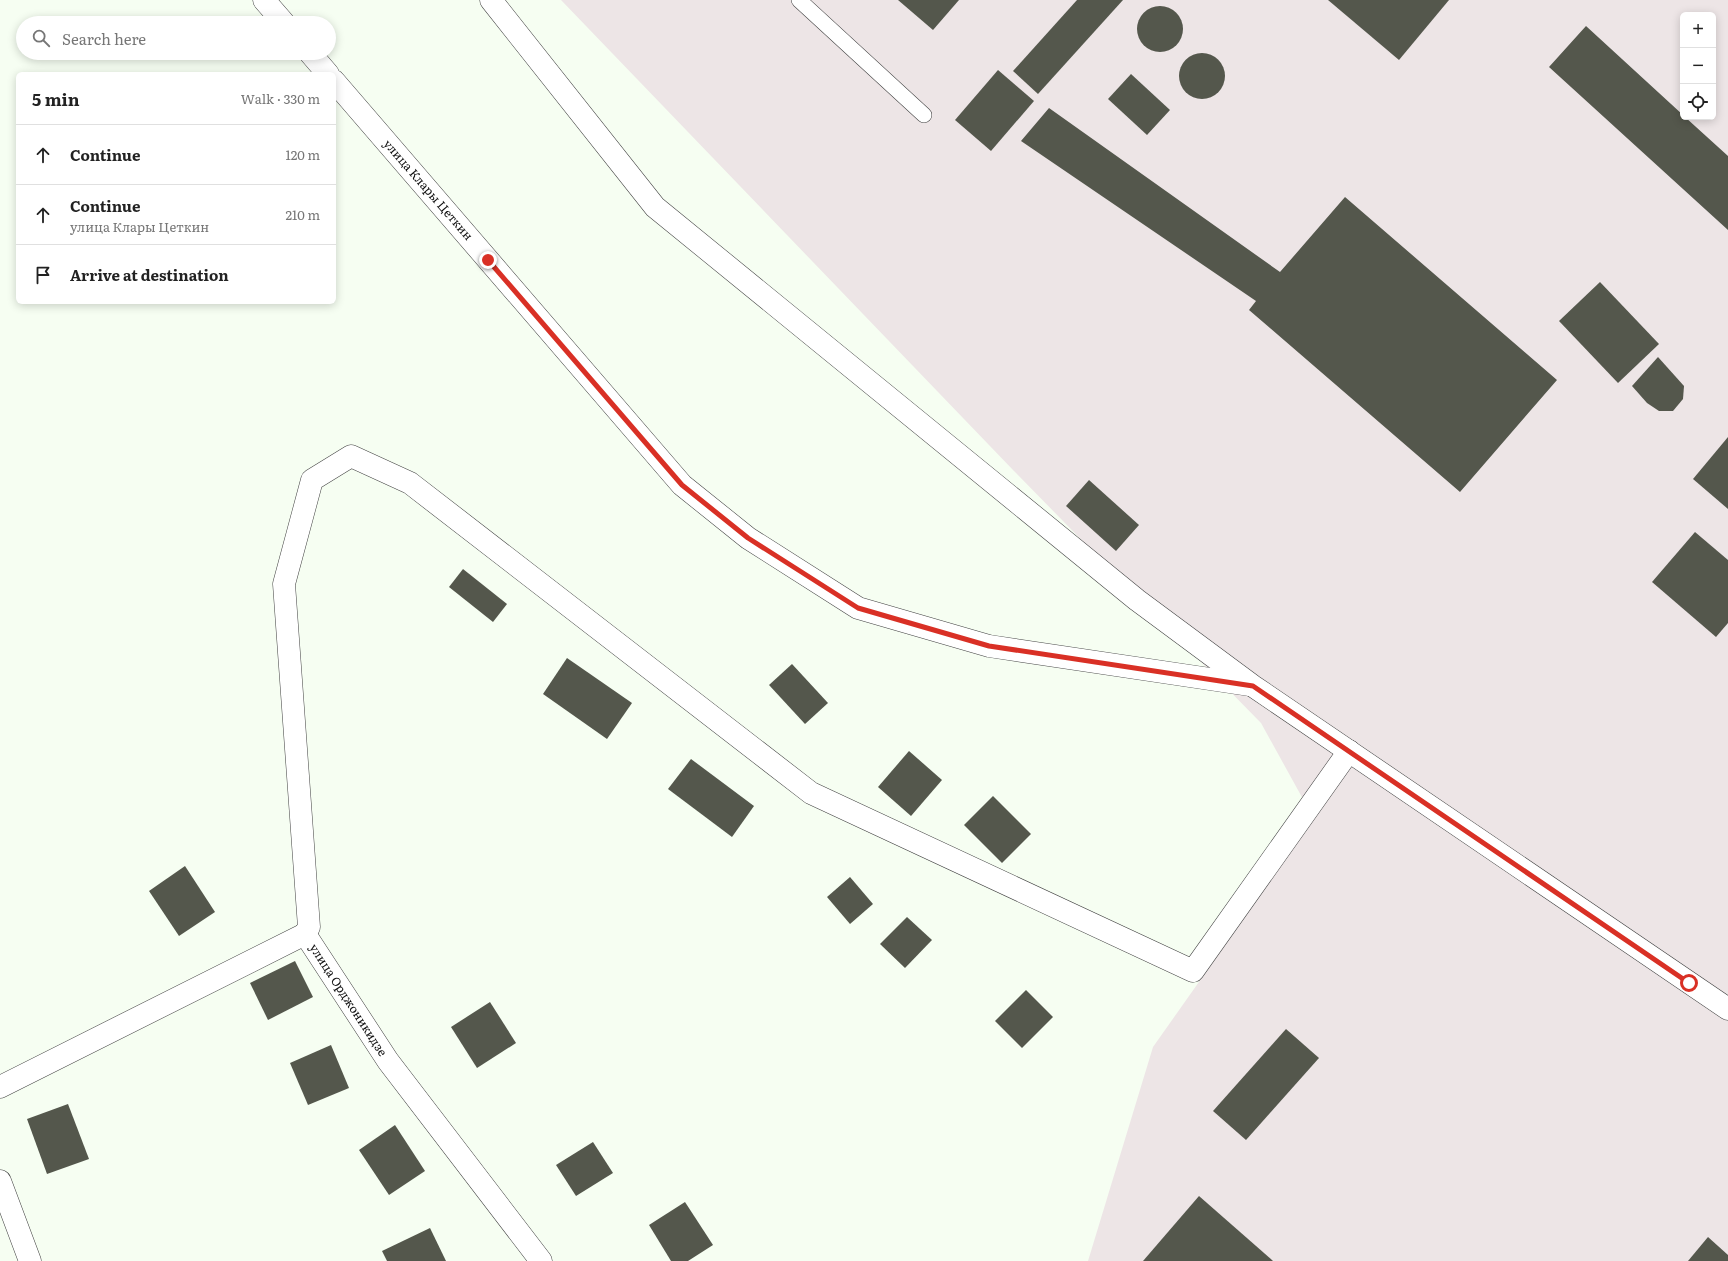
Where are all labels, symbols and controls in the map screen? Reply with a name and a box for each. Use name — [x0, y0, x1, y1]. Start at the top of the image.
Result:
map controls — [1680, 12, 1716, 120]
button: + — [1680, 12, 1716, 48]
search box — [16, 16, 336, 60]
icon: search — [30, 27, 52, 49]
text: Search here — [62, 27, 146, 50]
button: − — [1680, 48, 1716, 84]
button: locate — [1680, 84, 1716, 120]
text: 5 min — [32, 86, 80, 111]
text: Walk · 330 m — [241, 89, 320, 108]
street label: улица Клары Цеткин — [380, 135, 478, 244]
text: Continue — [70, 143, 140, 166]
icon: ahead — [32, 144, 54, 166]
text: 120 m — [285, 145, 320, 164]
text: Continue — [70, 194, 140, 217]
icon: ahead — [32, 204, 54, 226]
text: 210 m — [285, 205, 320, 224]
text: улица Клары Цеткин — [70, 217, 209, 236]
route end — [479, 251, 497, 269]
text: Arrive at destination — [70, 263, 229, 286]
icon: arrive — [32, 264, 54, 286]
street label: улица Орджоникидзе — [306, 940, 392, 1059]
route start — [1680, 974, 1698, 992]

